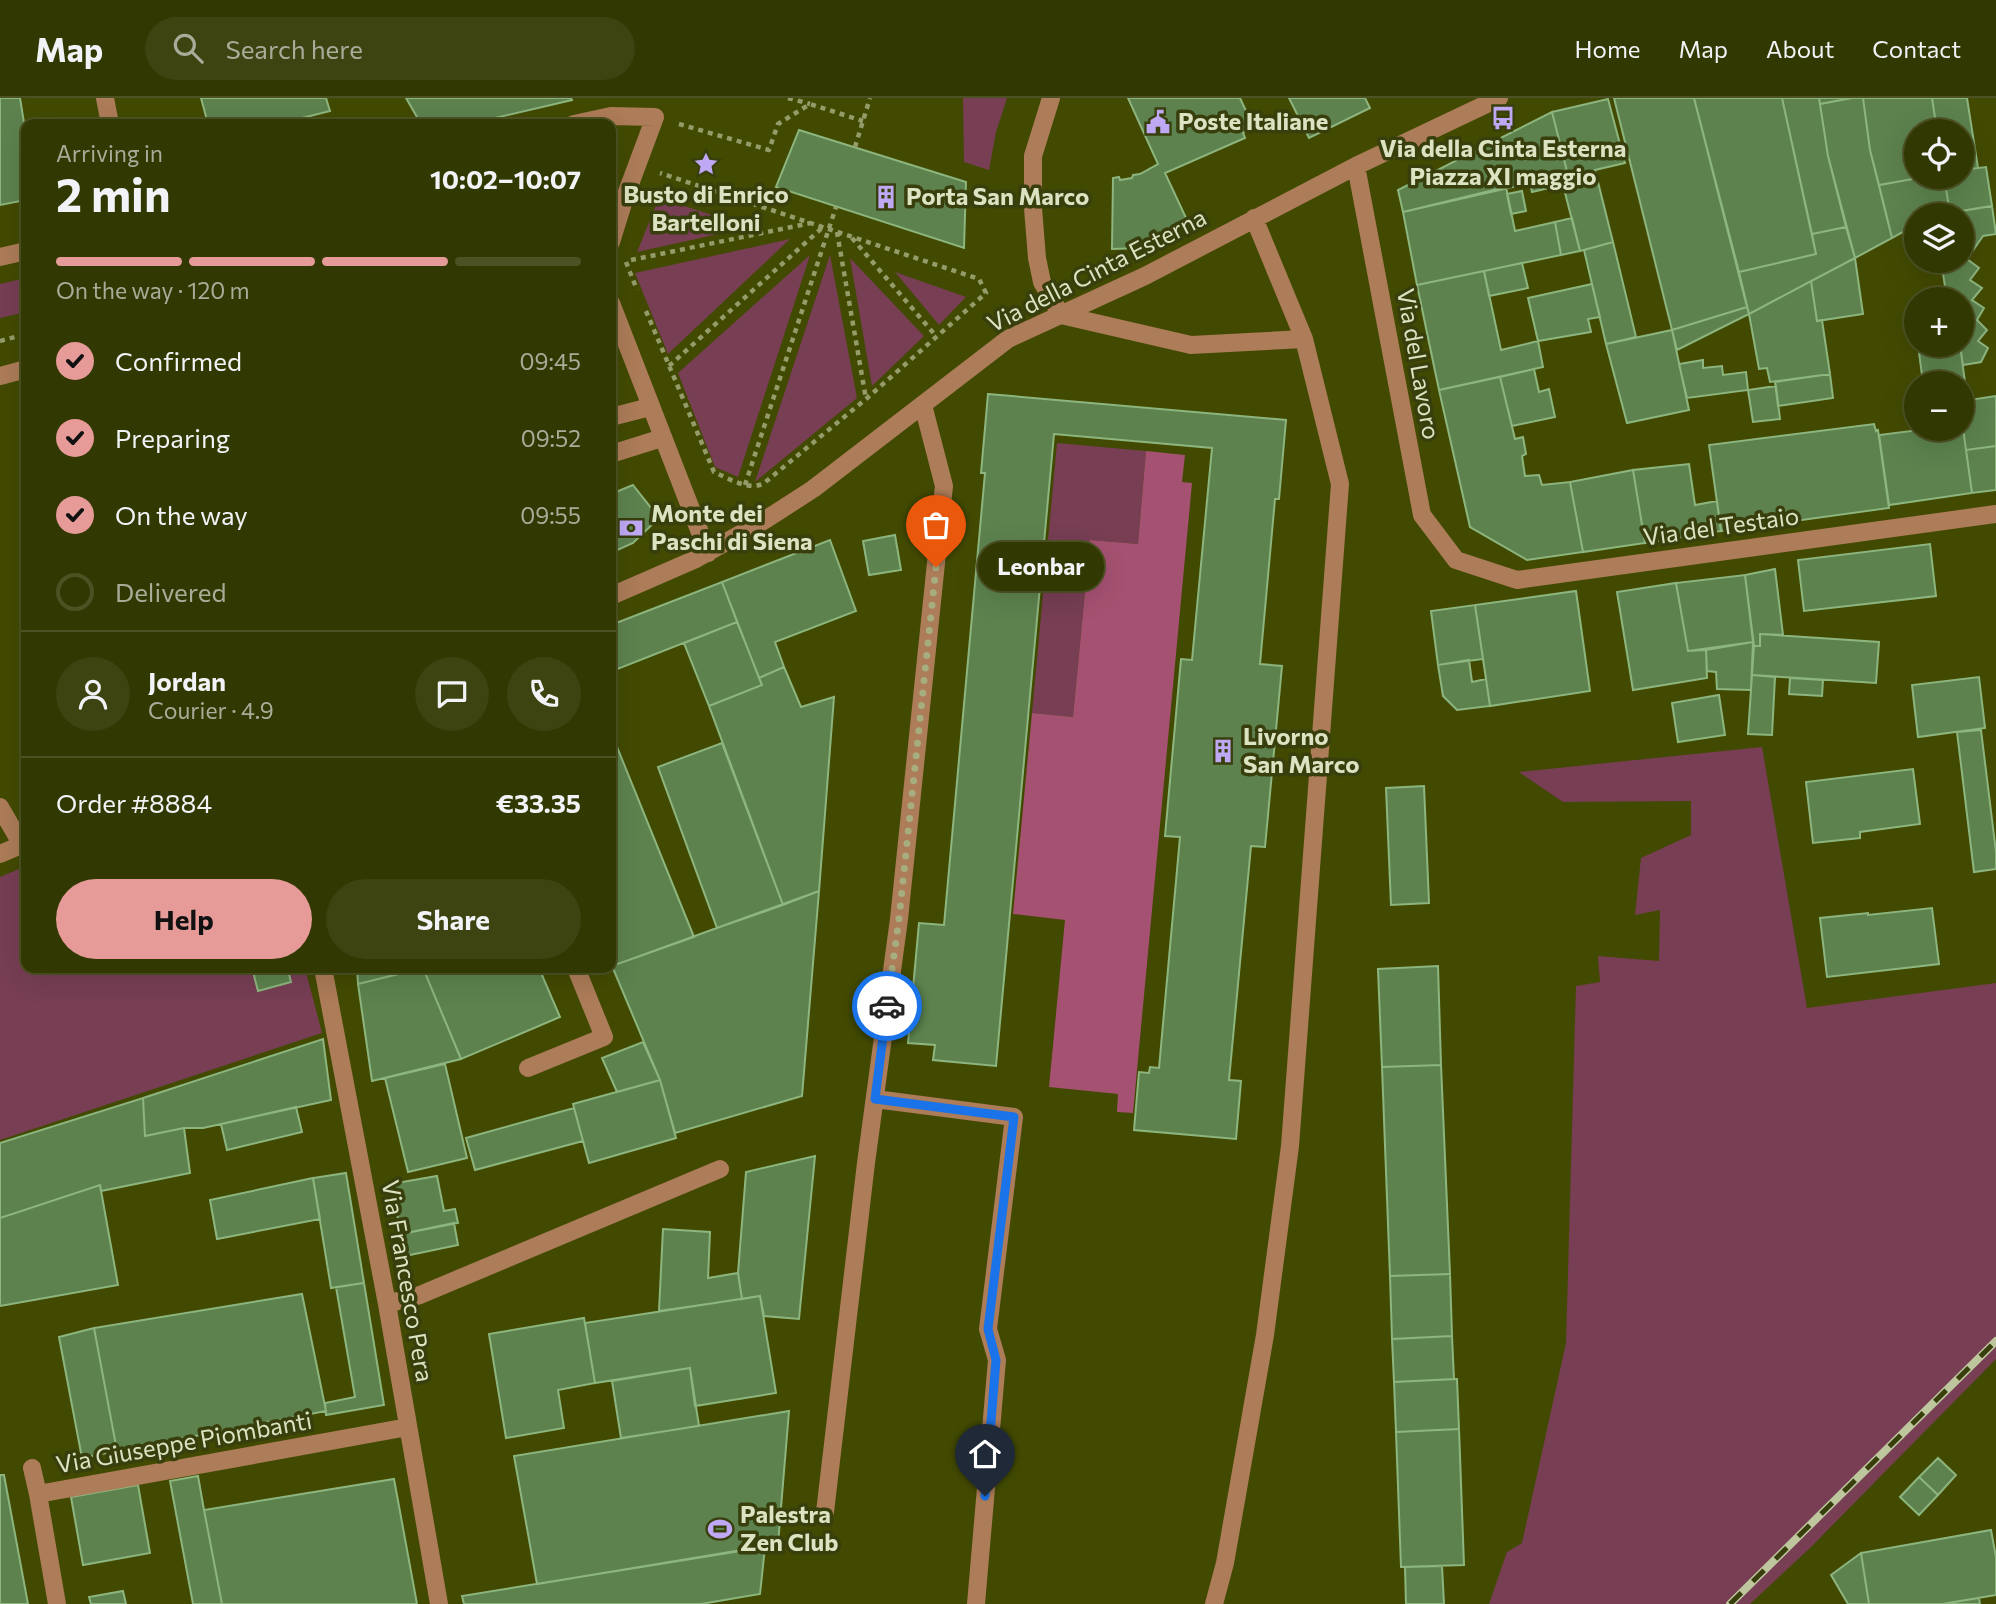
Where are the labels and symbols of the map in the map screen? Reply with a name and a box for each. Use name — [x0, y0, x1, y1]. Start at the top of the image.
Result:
bus stop icon: Via della Cinta Esterna Piazza XI maggio — [1489, 104, 1517, 132]
place label: Poste Italiane — [1178, 106, 1328, 135]
public building icon: Poste Italiane — [1144, 108, 1172, 136]
place label: Via della Cinta Esterna Piazza XI maggio — [1380, 133, 1626, 190]
place icon: Busto di Enrico Bartelloni — [692, 150, 720, 178]
place label: Busto di Enrico Bartelloni — [623, 179, 789, 236]
place label: Porta San Marco — [906, 181, 1089, 210]
building icon: Porta San Marco — [872, 183, 900, 211]
street label: Via della Cinta Esterna — [982, 202, 1211, 338]
street label: Via del Lavoro — [1392, 286, 1447, 441]
pin — [906, 495, 966, 567]
place label: Monte dei Paschi di Siena — [651, 498, 813, 555]
street label: Via del Testaio — [1641, 500, 1801, 551]
bank icon: Monte dei Paschi di Siena — [617, 514, 645, 542]
callout: Leonbar — [978, 542, 1104, 592]
place label: Livorno San Marco — [1243, 721, 1360, 778]
building icon: Livorno San Marco — [1209, 737, 1237, 765]
courier — [852, 971, 922, 1041]
street label: Via Francesco Pera — [376, 1178, 440, 1384]
street label: Via Giuseppe Piombanti — [54, 1405, 314, 1478]
pin — [955, 1424, 1015, 1496]
place label: Palestra Zen Club — [740, 1499, 838, 1556]
sports icon: Palestra Zen Club — [706, 1515, 734, 1543]

